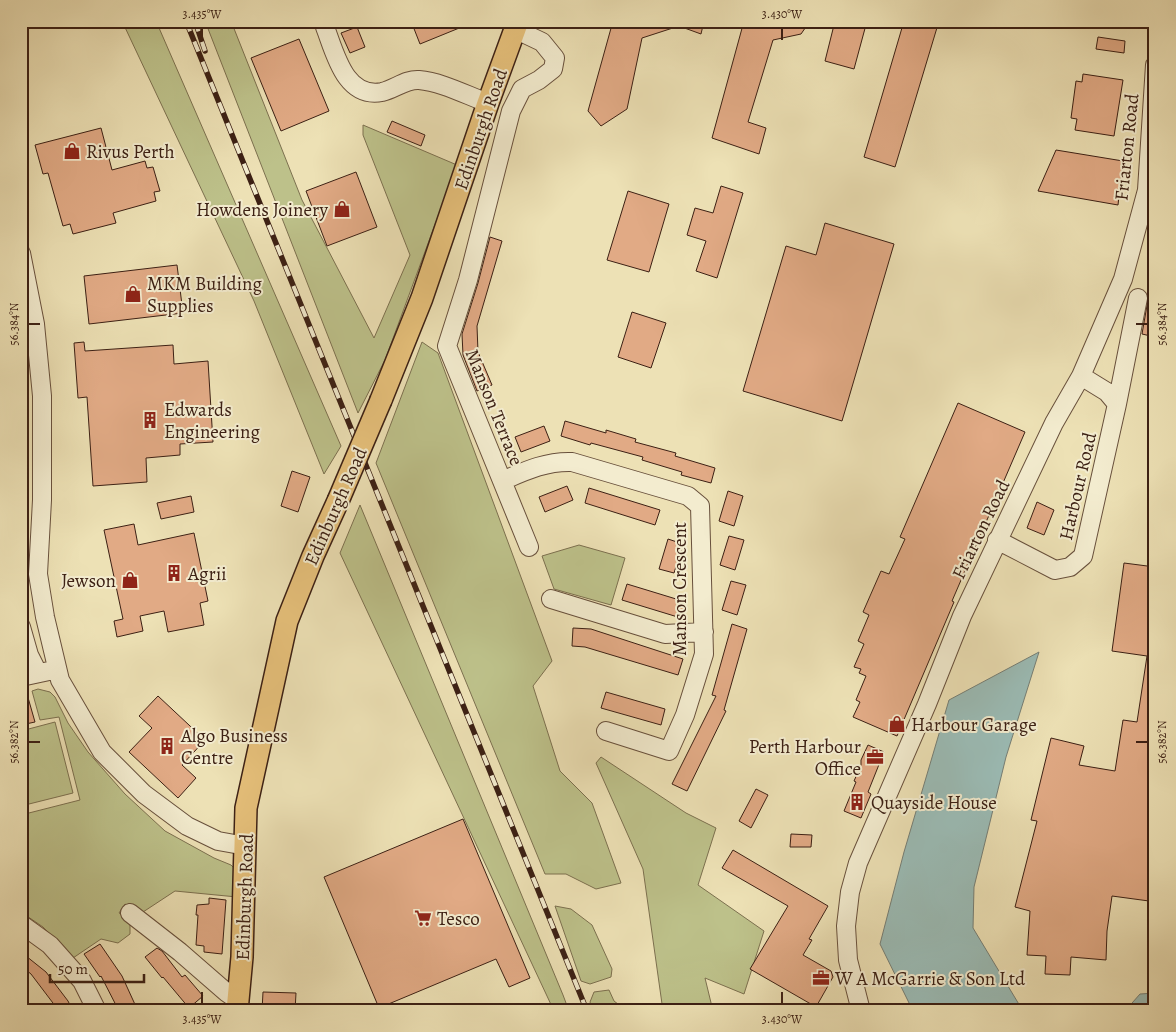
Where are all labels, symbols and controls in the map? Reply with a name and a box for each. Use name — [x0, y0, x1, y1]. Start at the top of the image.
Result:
text: 3.435°W — [182, 6, 222, 22]
text: 3.430°W — [762, 6, 803, 22]
street label: Edinburgh Road — [448, 64, 514, 194]
street label: Friarton Road — [1108, 91, 1146, 202]
place label: Rivus Perth — [86, 139, 175, 165]
shop icon: Rivus Perth — [62, 141, 82, 161]
place label: Howdens Joinery — [196, 197, 329, 223]
shop icon: Howdens Joinery — [332, 199, 352, 219]
place label: MKM Building Supplies — [147, 271, 262, 319]
shop icon: MKM Building Supplies — [123, 284, 143, 304]
text: 56.384°N — [6, 302, 22, 345]
text: 56.384°N — [1154, 302, 1170, 345]
street label: Manson Terrace — [459, 345, 529, 470]
place label: Edwards Engineering — [164, 397, 260, 445]
building icon: Edwards Engineering — [140, 410, 160, 430]
street label: Harbour Road — [1053, 429, 1103, 543]
street label: Edinburgh Road — [298, 442, 374, 570]
street label: Friarton Road — [946, 475, 1017, 583]
street label: Manson Crescent — [667, 522, 693, 656]
place label: Agrii — [187, 561, 227, 587]
building icon: Agrii — [164, 563, 184, 583]
place label: Jewson — [61, 568, 116, 594]
shop icon: Jewson — [120, 570, 140, 590]
place label: Harbour Garage — [911, 712, 1037, 738]
shop icon: Harbour Garage — [887, 714, 907, 734]
text: 56.382°N — [6, 720, 22, 764]
text: 56.382°N — [1154, 720, 1170, 764]
place label: Algo Business Centre — [180, 723, 288, 771]
place label: Perth Harbour Office — [749, 734, 861, 782]
building icon: Algo Business Centre — [157, 736, 177, 756]
office icon: Perth Harbour Office — [865, 747, 885, 767]
place label: Quayside House — [871, 790, 997, 816]
building icon: Quayside House — [847, 792, 867, 812]
street label: Edinburgh Road — [230, 832, 260, 961]
place label: Tesco — [437, 906, 480, 932]
supermarket icon: Tesco — [413, 908, 433, 928]
scale bar — [50, 952, 144, 984]
text: 50 m — [58, 959, 88, 979]
place label: W A McGarrie & Son Ltd — [834, 966, 1026, 992]
office icon: W A McGarrie & Son Ltd — [811, 968, 831, 988]
text: 3.435°W — [182, 1011, 222, 1027]
text: 3.430°W — [762, 1011, 803, 1027]

